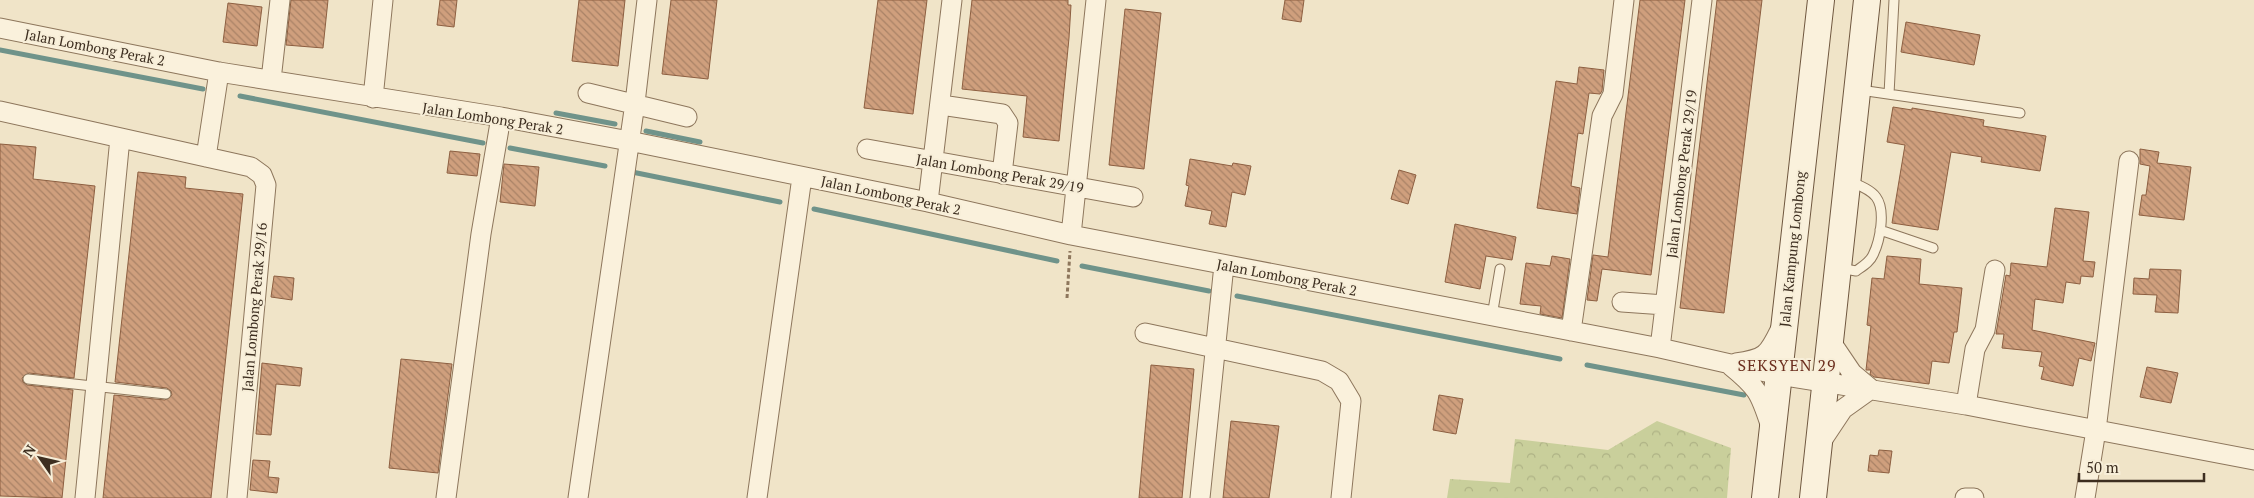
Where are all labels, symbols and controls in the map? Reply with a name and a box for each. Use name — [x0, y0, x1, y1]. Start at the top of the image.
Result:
street label: Jalan Lombong Perak 2 — [23, 24, 167, 70]
street label: Jalan Lombong Perak 29/19 — [1661, 89, 1701, 259]
street label: Jalan Lombong Perak 2 — [421, 97, 565, 139]
street label: Jalan Lombong Perak 29/19 — [915, 149, 1085, 197]
street label: Jalan Kampung Lombong — [1774, 169, 1810, 328]
street label: Jalan Lombong Perak 2 — [819, 171, 963, 219]
street label: Jalan Lombong Perak 29/16 — [237, 221, 271, 392]
street label: Jalan Lombong Perak 2 — [1215, 254, 1359, 300]
district label: SEKSYEN 29 — [1737, 354, 1837, 376]
north arrow — [15, 433, 65, 483]
text: N — [18, 440, 40, 460]
scale bar — [2079, 450, 2204, 482]
text: 50 m — [2086, 457, 2119, 477]

